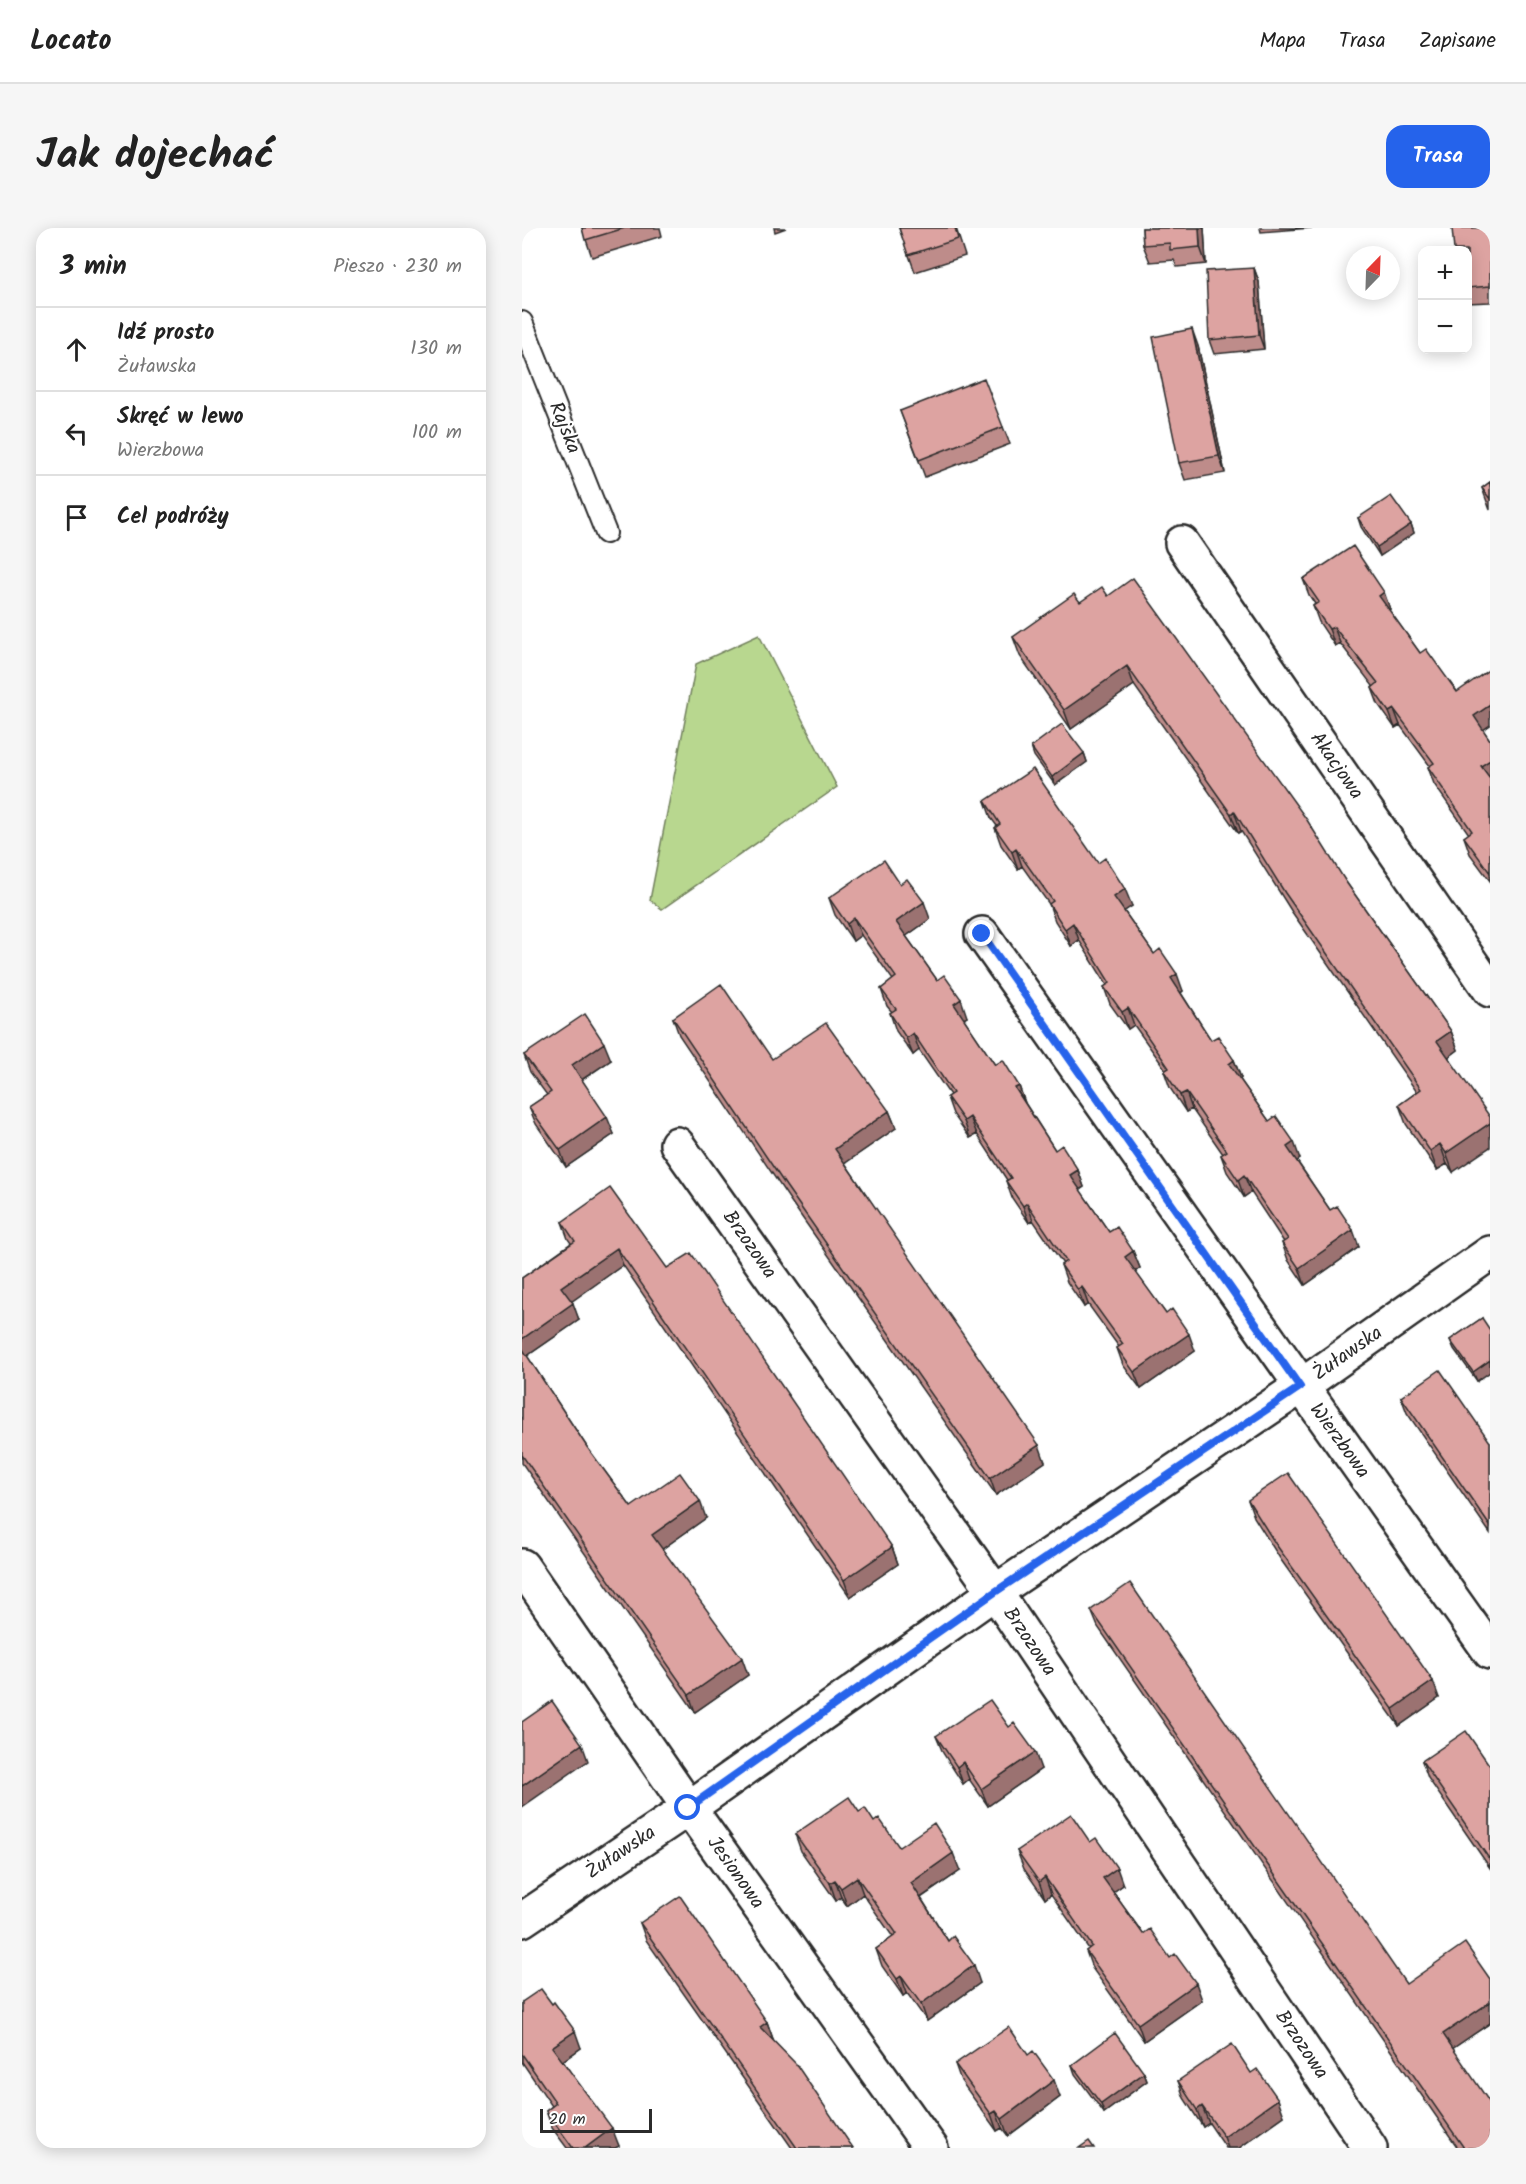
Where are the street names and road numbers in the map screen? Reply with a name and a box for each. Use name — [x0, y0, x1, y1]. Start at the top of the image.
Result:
street label: Rajska — [539, 397, 589, 459]
street label: Akacjowa — [1301, 725, 1371, 807]
street label: Brzozowa — [714, 1204, 784, 1286]
street label: Żuławska — [1306, 1318, 1390, 1390]
street label: Wierzbowa — [1300, 1396, 1378, 1486]
street label: Brzozowa — [994, 1601, 1064, 1683]
street label: Żuławska — [579, 1818, 663, 1888]
street label: Jesionowa — [698, 1830, 772, 1916]
street label: Brzozowa — [1266, 2004, 1336, 2086]

